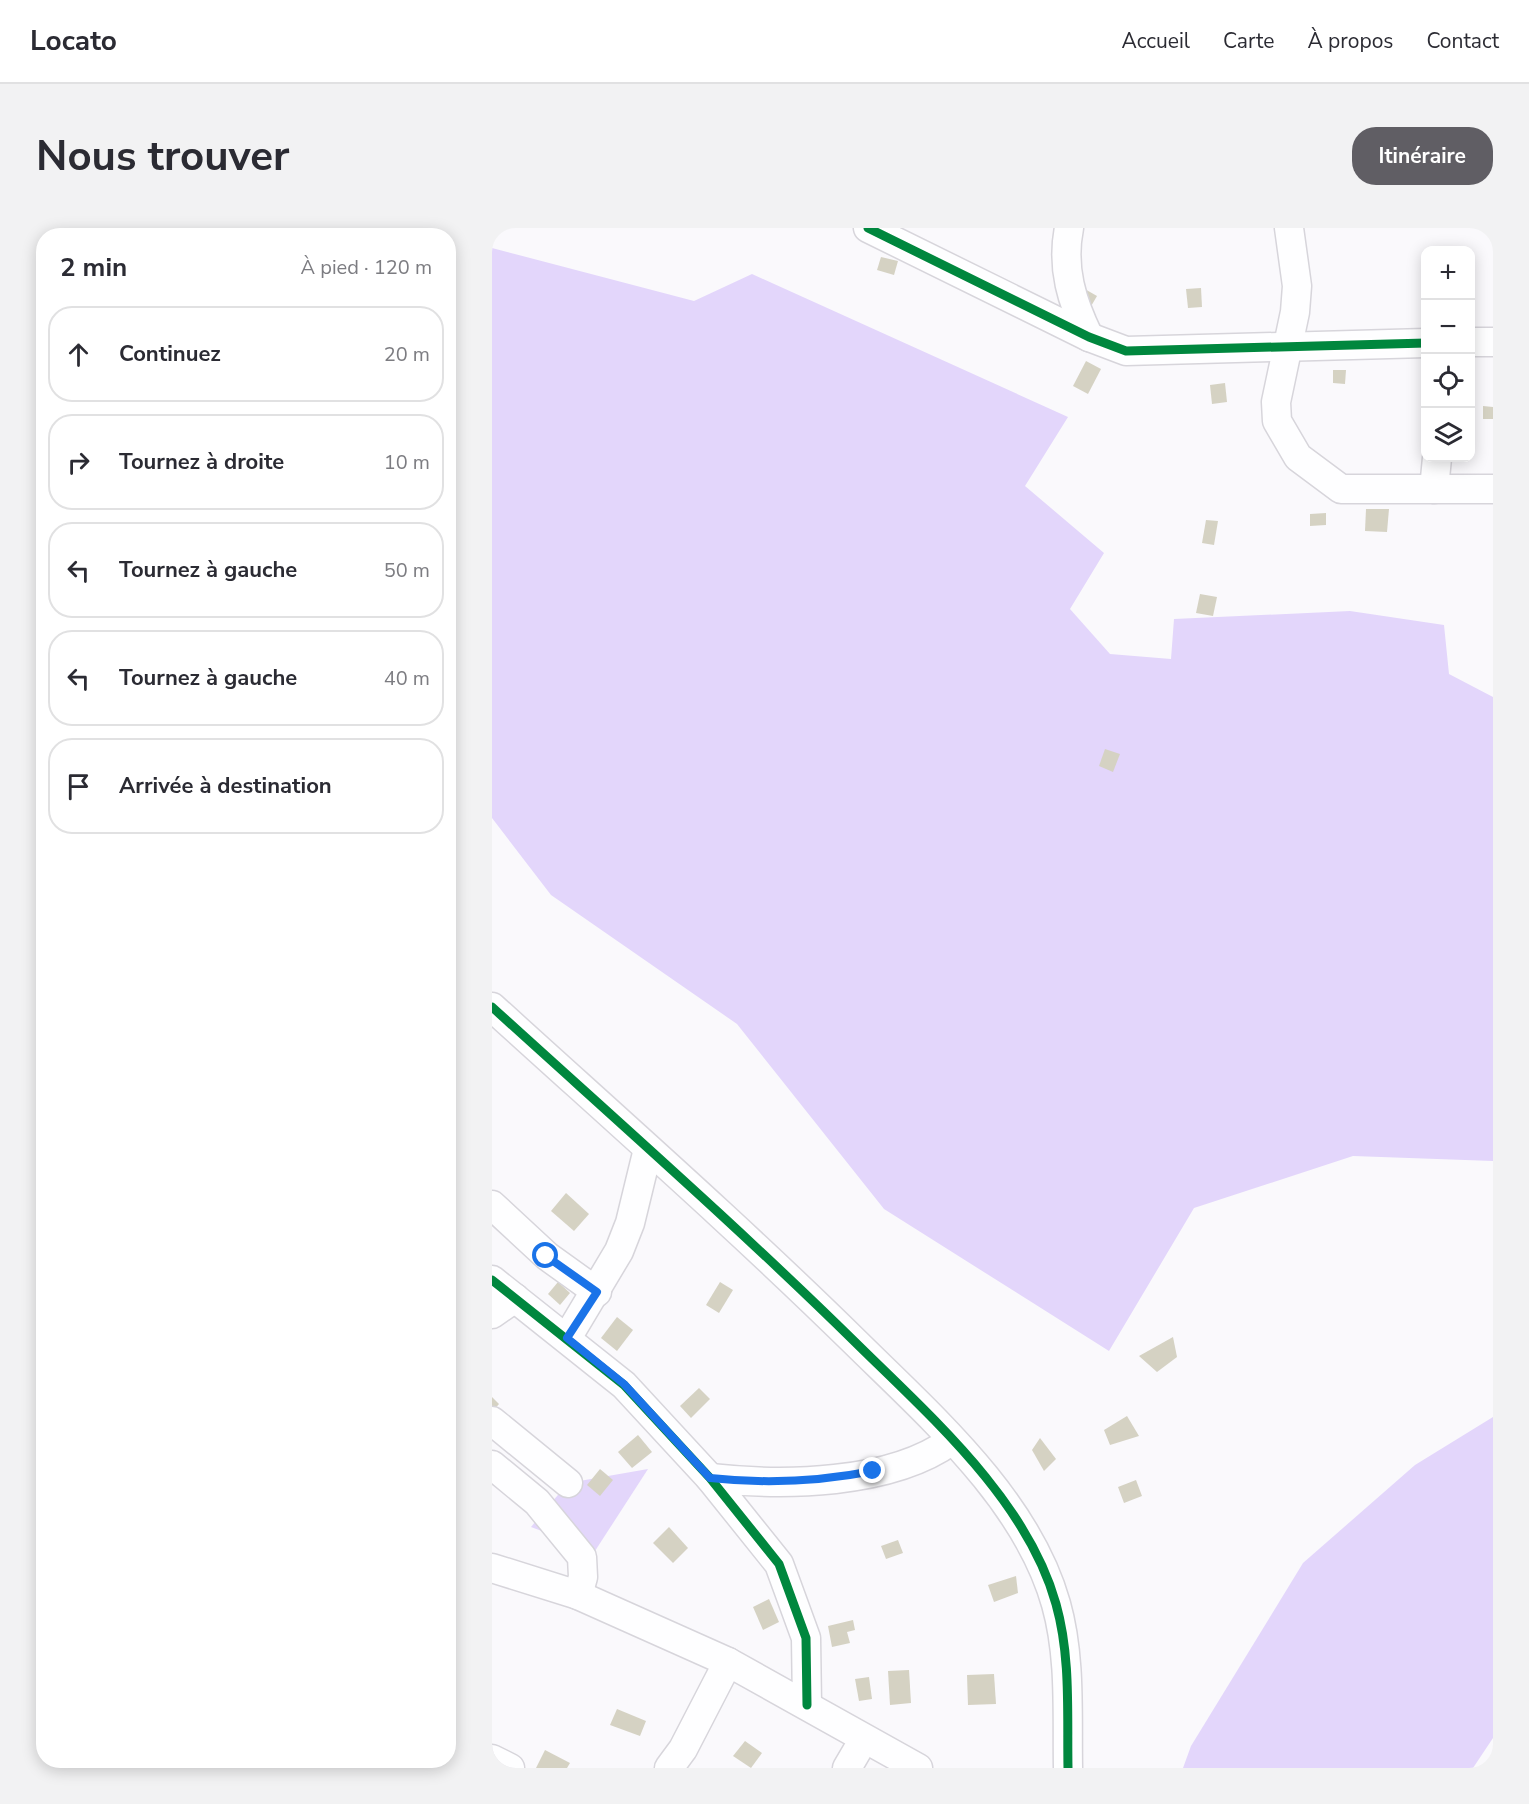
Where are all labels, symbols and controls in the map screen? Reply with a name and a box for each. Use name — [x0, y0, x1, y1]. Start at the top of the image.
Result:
text: Locato — [30, 22, 117, 60]
text: Accueil — [1121, 27, 1190, 55]
text: Carte — [1223, 27, 1274, 55]
text: À propos — [1307, 27, 1393, 55]
text: Contact — [1426, 27, 1499, 55]
button: Itinéraire — [1352, 127, 1493, 185]
text: Nous trouver — [36, 128, 289, 185]
map controls — [1421, 246, 1475, 462]
button: + — [1421, 246, 1475, 300]
text: 2 min — [60, 250, 127, 285]
text: À pied · 120 m — [301, 254, 432, 281]
button: − — [1421, 300, 1475, 354]
icon: ahead — [62, 338, 95, 371]
text: Continuez — [119, 339, 221, 369]
text: 20 m — [384, 341, 430, 368]
button: locate — [1421, 354, 1475, 408]
button: layers — [1421, 408, 1475, 462]
icon: right — [62, 446, 95, 479]
text: Tournez à droite — [119, 447, 284, 477]
text: 10 m — [384, 449, 430, 476]
icon: left — [62, 554, 95, 587]
text: Tournez à gauche — [119, 555, 297, 585]
text: 50 m — [384, 557, 430, 584]
icon: left — [62, 662, 95, 695]
text: Tournez à gauche — [119, 663, 297, 693]
text: 40 m — [384, 665, 430, 692]
icon: arrive — [62, 770, 95, 803]
text: Arrivée à destination — [119, 771, 332, 801]
route start — [532, 1242, 558, 1268]
route end — [859, 1457, 885, 1483]

